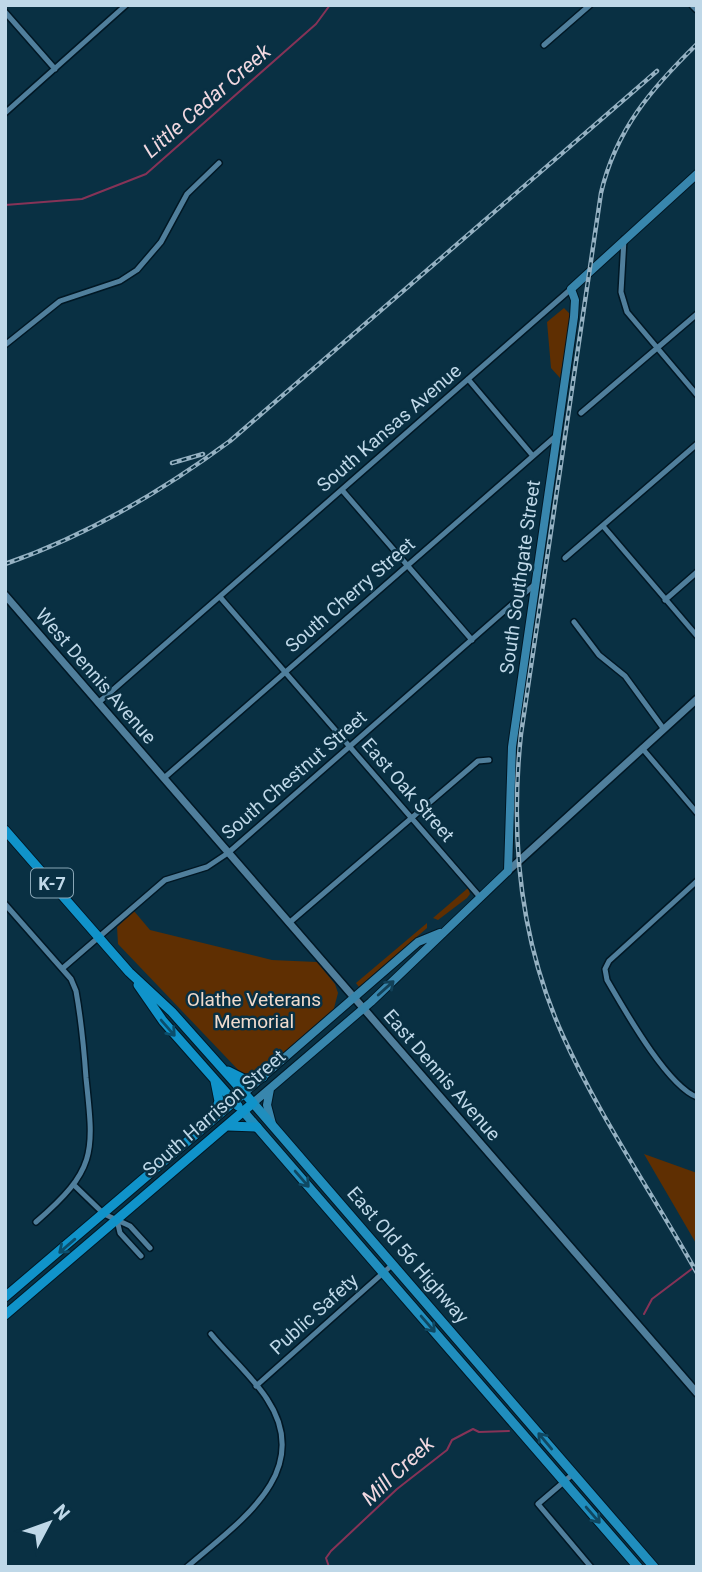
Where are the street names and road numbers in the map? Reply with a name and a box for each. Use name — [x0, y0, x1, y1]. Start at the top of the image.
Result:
street label: South Kansas Avenue — [312, 359, 466, 497]
street label: South Southgate Street — [495, 479, 545, 675]
street label: South Cherry Street — [281, 533, 419, 657]
street label: West Dennis Avenue — [31, 603, 161, 749]
street label: South Chestnut Street — [217, 706, 371, 844]
street label: East Oak Street — [357, 733, 459, 847]
road number: K-7 — [31, 868, 73, 898]
street label: East Dennis Avenue — [379, 1005, 505, 1145]
street label: South Harrison Street — [138, 1045, 290, 1181]
street label: East Old 56 Highway — [342, 1182, 474, 1328]
street label: Public Safety — [265, 1269, 363, 1359]

